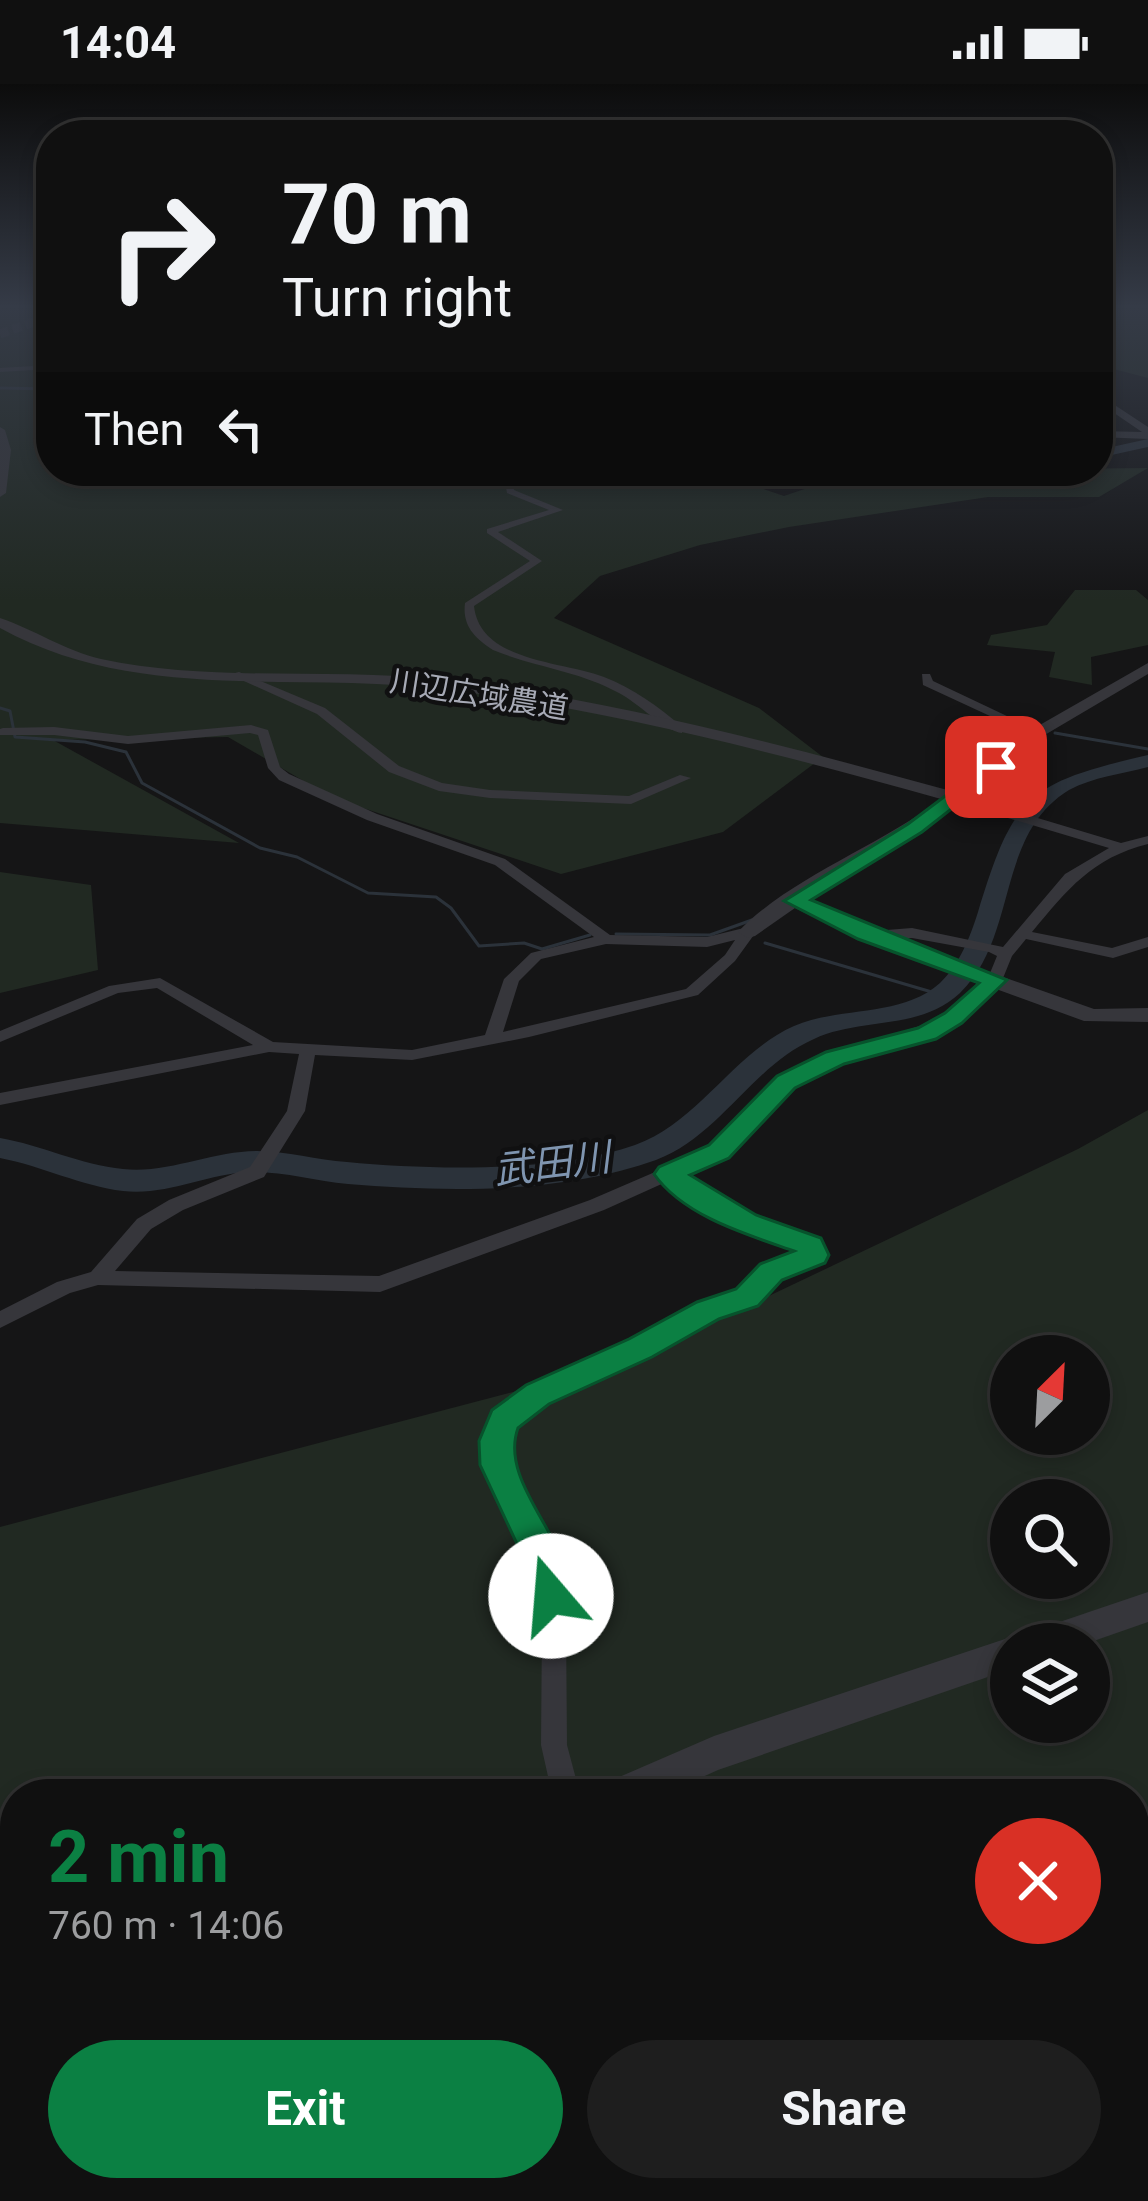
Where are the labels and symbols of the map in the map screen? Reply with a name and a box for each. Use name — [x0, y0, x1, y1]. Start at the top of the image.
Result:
street label: 川辺広域農道 — [387, 663, 571, 726]
pin — [945, 716, 1047, 818]
water label: 武田川 — [491, 1134, 617, 1194]
north arrow — [990, 1335, 1110, 1455]
position arrow — [488, 1533, 614, 1659]

